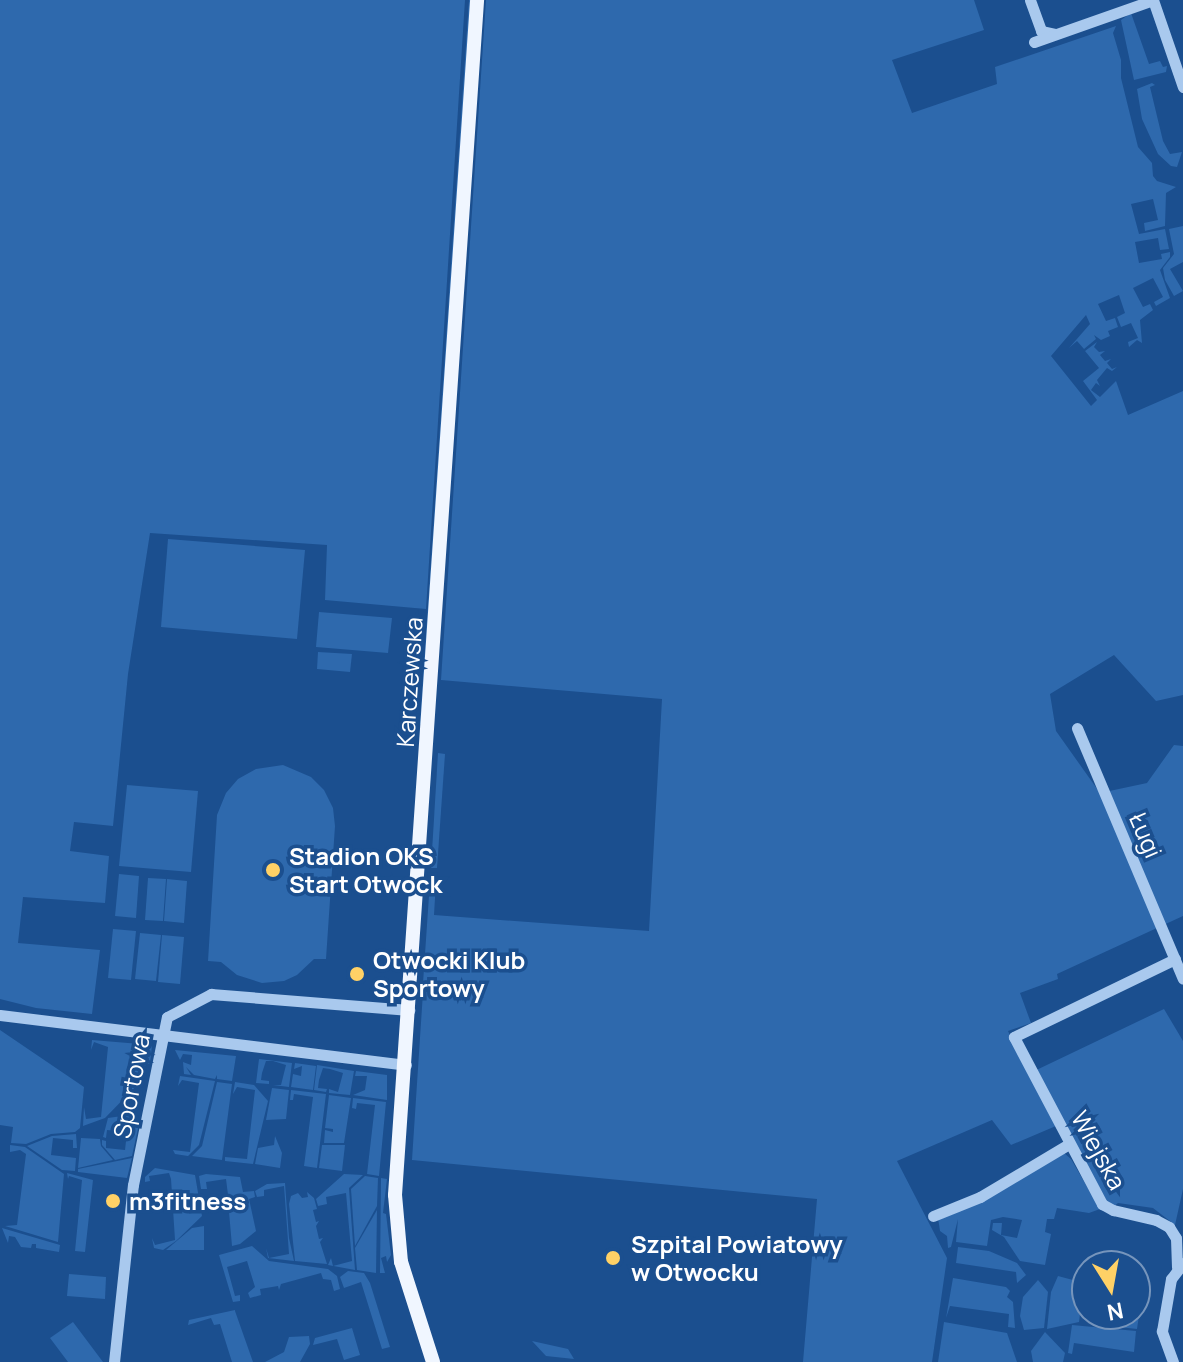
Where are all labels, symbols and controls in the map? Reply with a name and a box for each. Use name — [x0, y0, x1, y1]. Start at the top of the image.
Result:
street label: Karczewska — [390, 616, 428, 748]
street label: Ługi — [1124, 808, 1168, 862]
place label: Stadion OKS Start Otwock — [289, 842, 442, 898]
marker: Stadion OKS Start Otwock — [264, 861, 282, 879]
place label: Otwocki Klub Sportowy — [373, 946, 525, 1002]
marker: Otwocki Klub Sportowy — [348, 965, 366, 983]
street label: Sportowa — [107, 1031, 155, 1141]
street label: Wiejska — [1066, 1106, 1132, 1194]
place label: m3fitness — [129, 1187, 246, 1215]
marker: m3fitness — [104, 1192, 122, 1210]
place label: Szpital Powiatowy w Otwocku — [631, 1230, 843, 1286]
marker: Szpital Powiatowy w Otwocku — [602, 1247, 624, 1269]
north arrow — [1071, 1250, 1151, 1330]
text: N — [1105, 1295, 1126, 1328]

